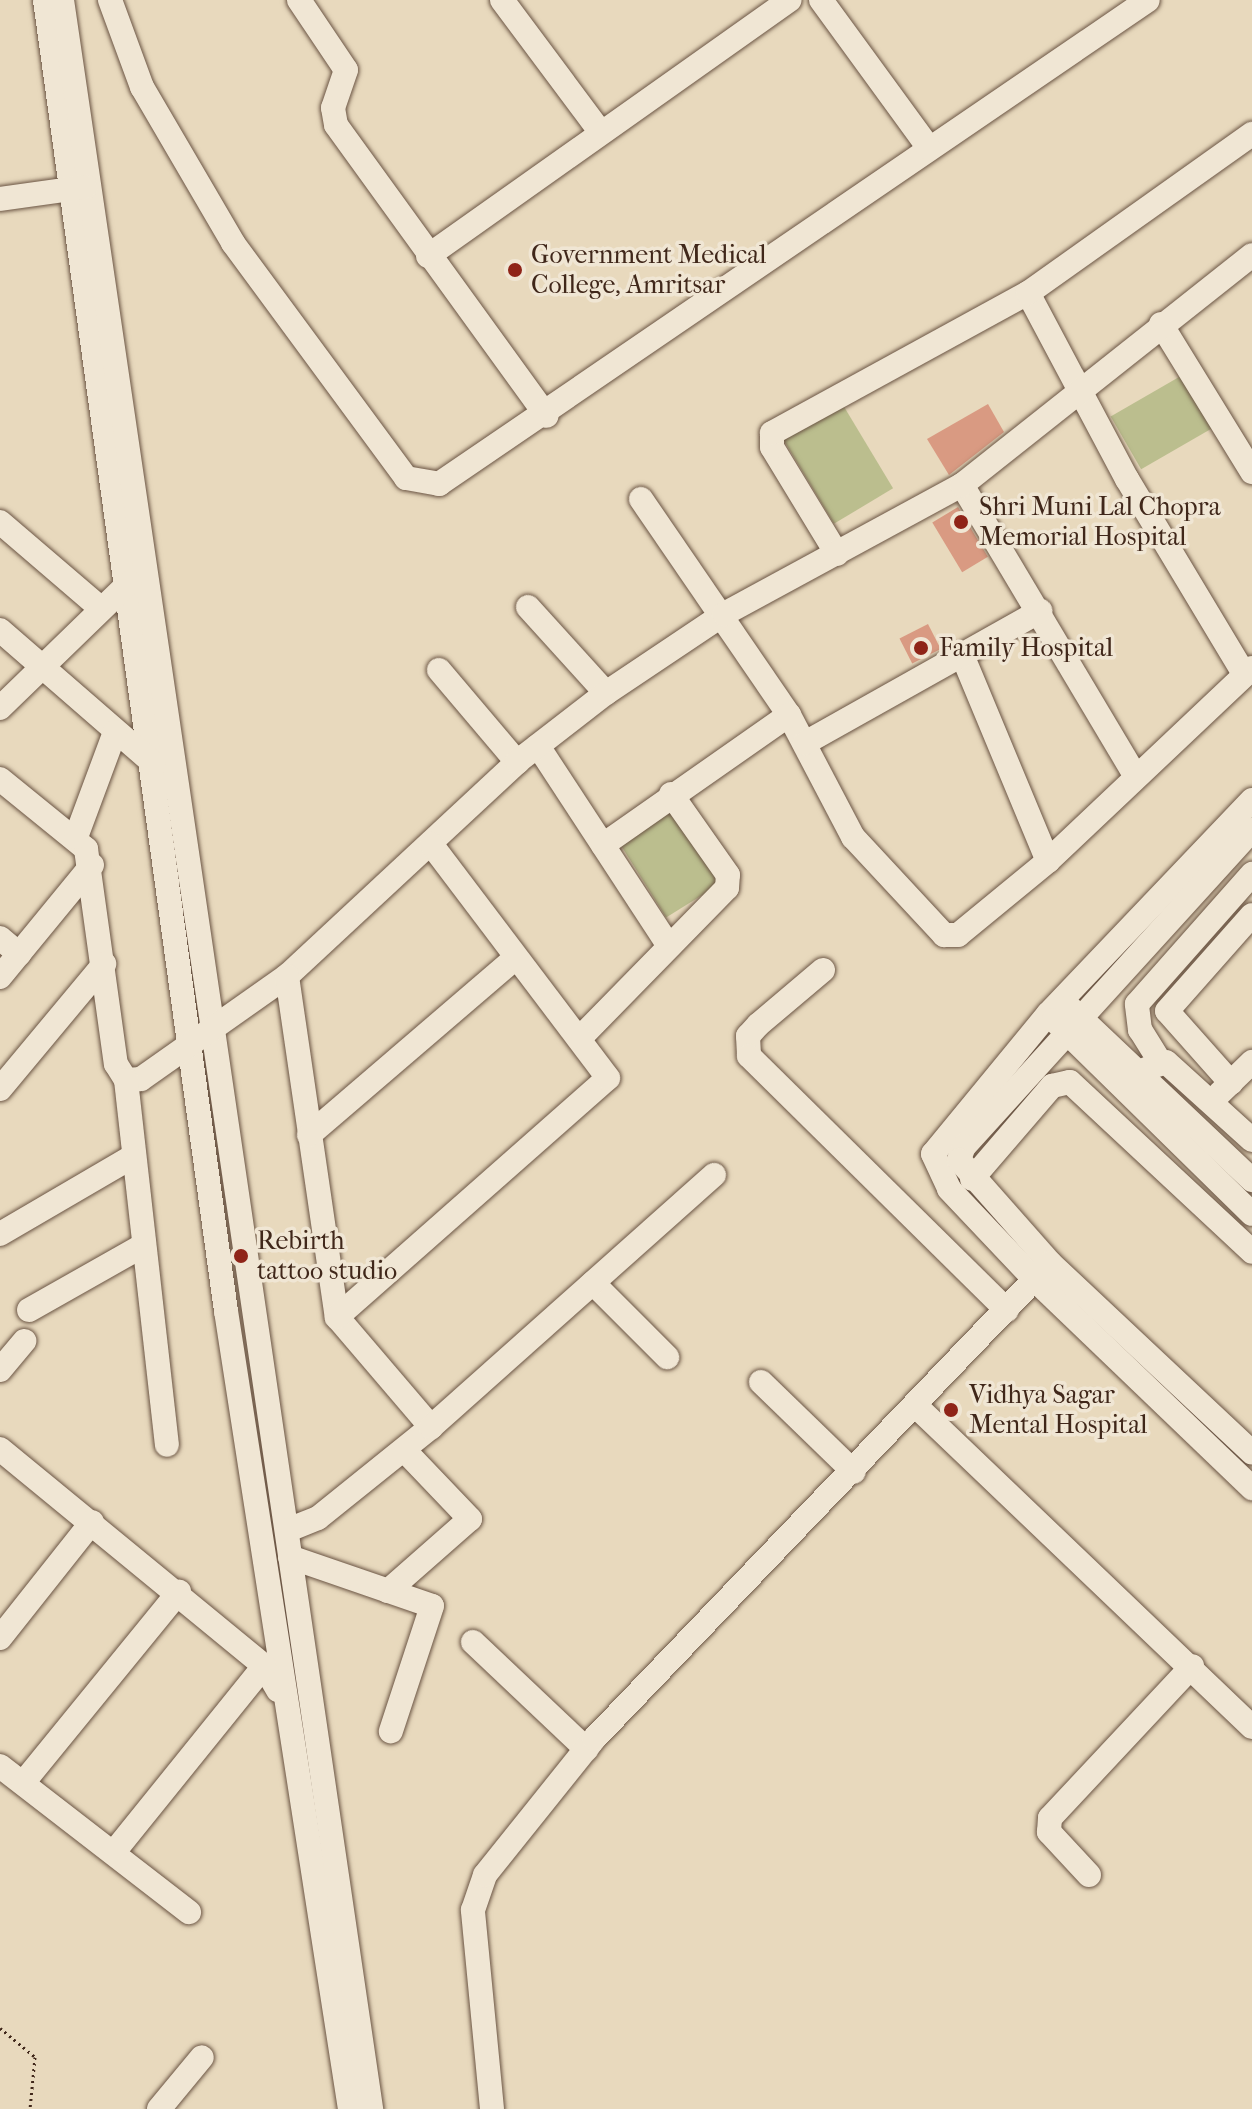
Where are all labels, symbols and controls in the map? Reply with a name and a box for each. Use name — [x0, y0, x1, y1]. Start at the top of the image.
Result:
place label: Government Medical College, Amritsar — [531, 239, 766, 300]
marker: Government Medical College, Amritsar — [506, 261, 524, 279]
place label: Shri Muni Lal Chopra Memorial Hospital — [979, 491, 1221, 552]
marker: Shri Muni Lal Chopra Memorial Hospital — [950, 511, 972, 533]
place label: Family Hospital — [939, 632, 1113, 664]
marker: Family Hospital — [910, 637, 932, 659]
place label: Rebirth tattoo studio — [257, 1225, 397, 1286]
marker: Rebirth tattoo studio — [232, 1247, 250, 1265]
place label: Vidhya Sagar Mental Hospital — [969, 1379, 1147, 1440]
marker: Vidhya Sagar Mental Hospital — [940, 1399, 962, 1421]

